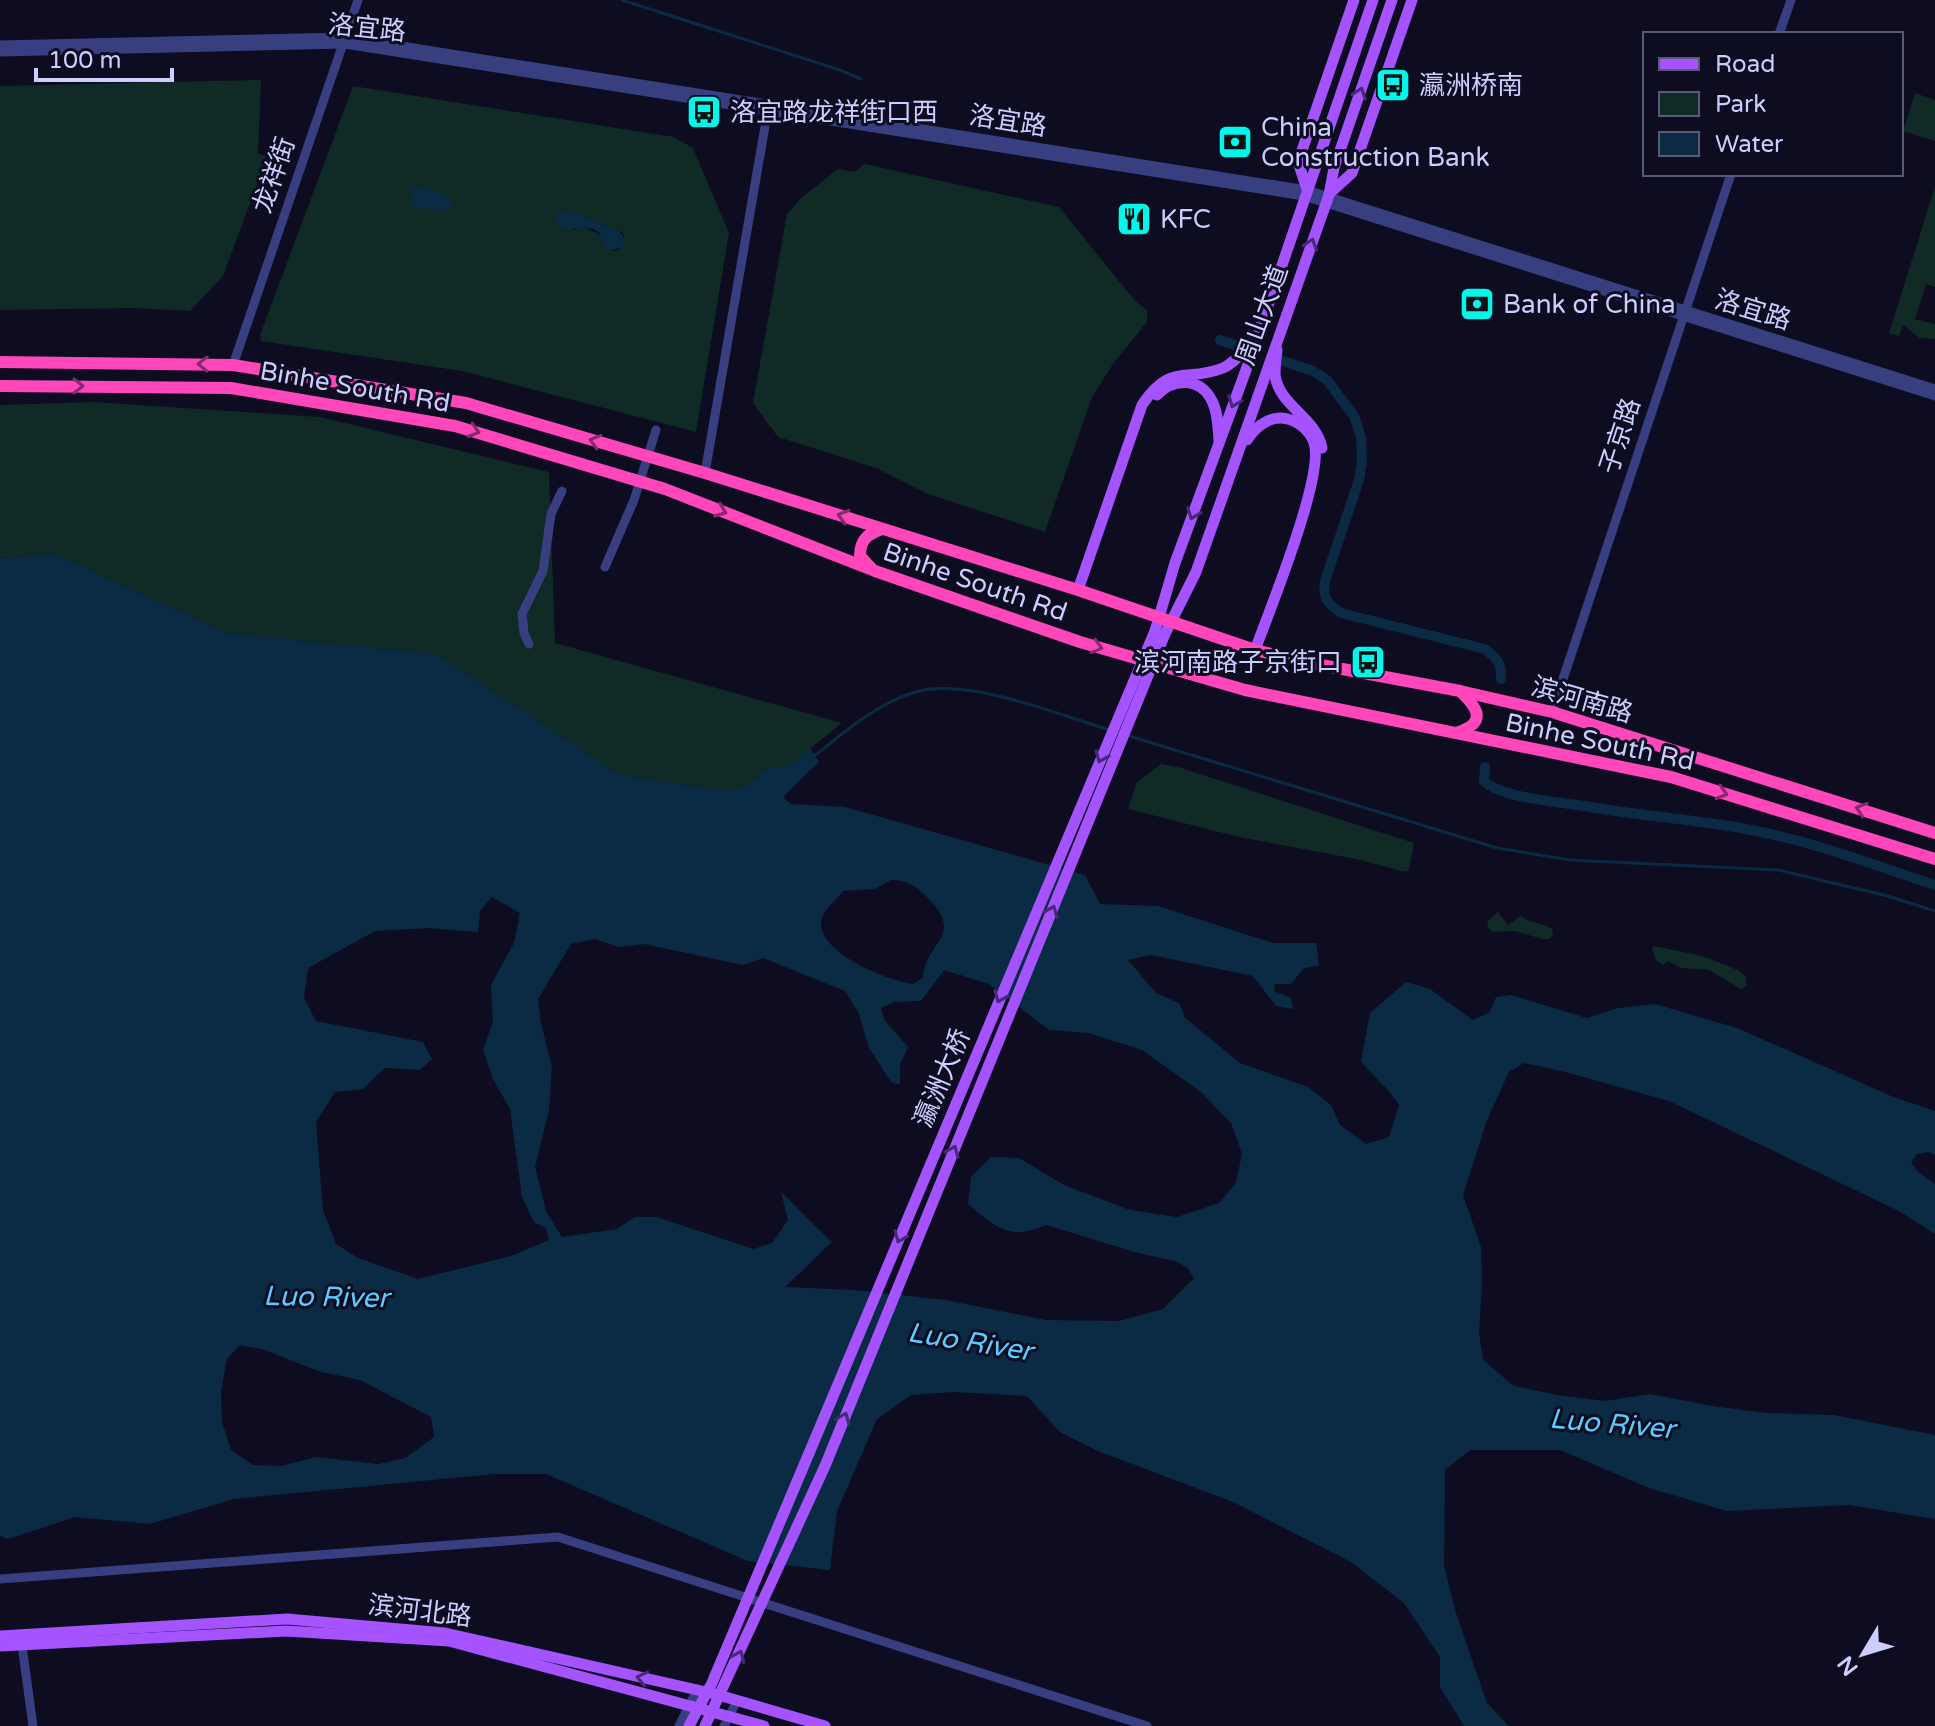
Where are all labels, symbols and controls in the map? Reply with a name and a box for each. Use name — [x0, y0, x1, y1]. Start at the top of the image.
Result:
street label: 洛宜路 — [327, 9, 407, 47]
scale bar — [36, 32, 172, 82]
legend — [1643, 32, 1903, 176]
text: 100 m — [48, 46, 122, 75]
text: Road — [1715, 50, 1775, 79]
bus stop icon: 瀛洲桥南 — [1374, 66, 1412, 104]
place label: 瀛洲桥南 — [1419, 70, 1523, 101]
one-way arrow — [1350, 87, 1366, 101]
text: Park — [1715, 90, 1766, 119]
bus stop icon: 洛宜路龙祥街口西 — [685, 93, 723, 131]
place label: 洛宜路龙祥街口西 — [730, 97, 938, 128]
street label: 洛宜路 — [967, 100, 1049, 142]
place label: China Construction Bank — [1261, 112, 1490, 173]
bank icon: China Construction Bank — [1216, 123, 1254, 161]
text: Water — [1715, 130, 1784, 159]
street label: 龙祥街 — [247, 133, 301, 217]
restaurant icon: KFC — [1115, 200, 1153, 238]
place label: KFC — [1160, 204, 1211, 235]
one-way arrow — [1301, 238, 1318, 252]
street label: 周山大道 — [1230, 261, 1294, 369]
street label: 洛宜路 — [1711, 284, 1795, 336]
bank icon: Bank of China — [1458, 285, 1496, 323]
place label: Bank of China — [1503, 289, 1676, 320]
street label: Binhe South Rd — [258, 355, 452, 419]
one-way arrow — [196, 356, 209, 373]
one-way arrow — [72, 378, 85, 395]
street label: 子京路 — [1593, 394, 1647, 478]
one-way arrow — [1227, 395, 1244, 409]
one-way arrow — [467, 422, 480, 438]
one-way arrow — [588, 434, 602, 450]
one-way arrow — [713, 501, 727, 518]
one-way arrow — [1186, 506, 1203, 520]
one-way arrow — [837, 510, 851, 526]
street label: Binhe South Rd — [879, 536, 1071, 628]
one-way arrow — [1090, 638, 1104, 654]
bus stop icon: 滨河南路子京街口 — [1349, 643, 1387, 681]
place label: 滨河南路子京街口 — [1134, 647, 1342, 678]
street label: 滨河南路 — [1528, 671, 1636, 729]
street label: Binhe South Rd — [1503, 707, 1697, 777]
one-way arrow — [1094, 749, 1110, 763]
one-way arrow — [1714, 784, 1728, 800]
one-way arrow — [1854, 803, 1868, 819]
one-way arrow — [1042, 905, 1058, 919]
one-way arrow — [993, 989, 1009, 1003]
street label: 瀛洲大桥 — [907, 1024, 977, 1132]
one-way arrow — [944, 1145, 960, 1159]
one-way arrow — [893, 1229, 909, 1243]
water label: Luo River — [263, 1279, 392, 1315]
water label: Luo River — [905, 1315, 1038, 1369]
water label: Luo River — [1548, 1402, 1679, 1447]
one-way arrow — [835, 1412, 851, 1426]
street label: 滨河北路 — [366, 1589, 474, 1633]
north arrow — [1823, 1614, 1903, 1694]
one-way arrow — [729, 1649, 745, 1664]
text: N — [1832, 1651, 1864, 1681]
one-way arrow — [635, 1670, 649, 1687]

